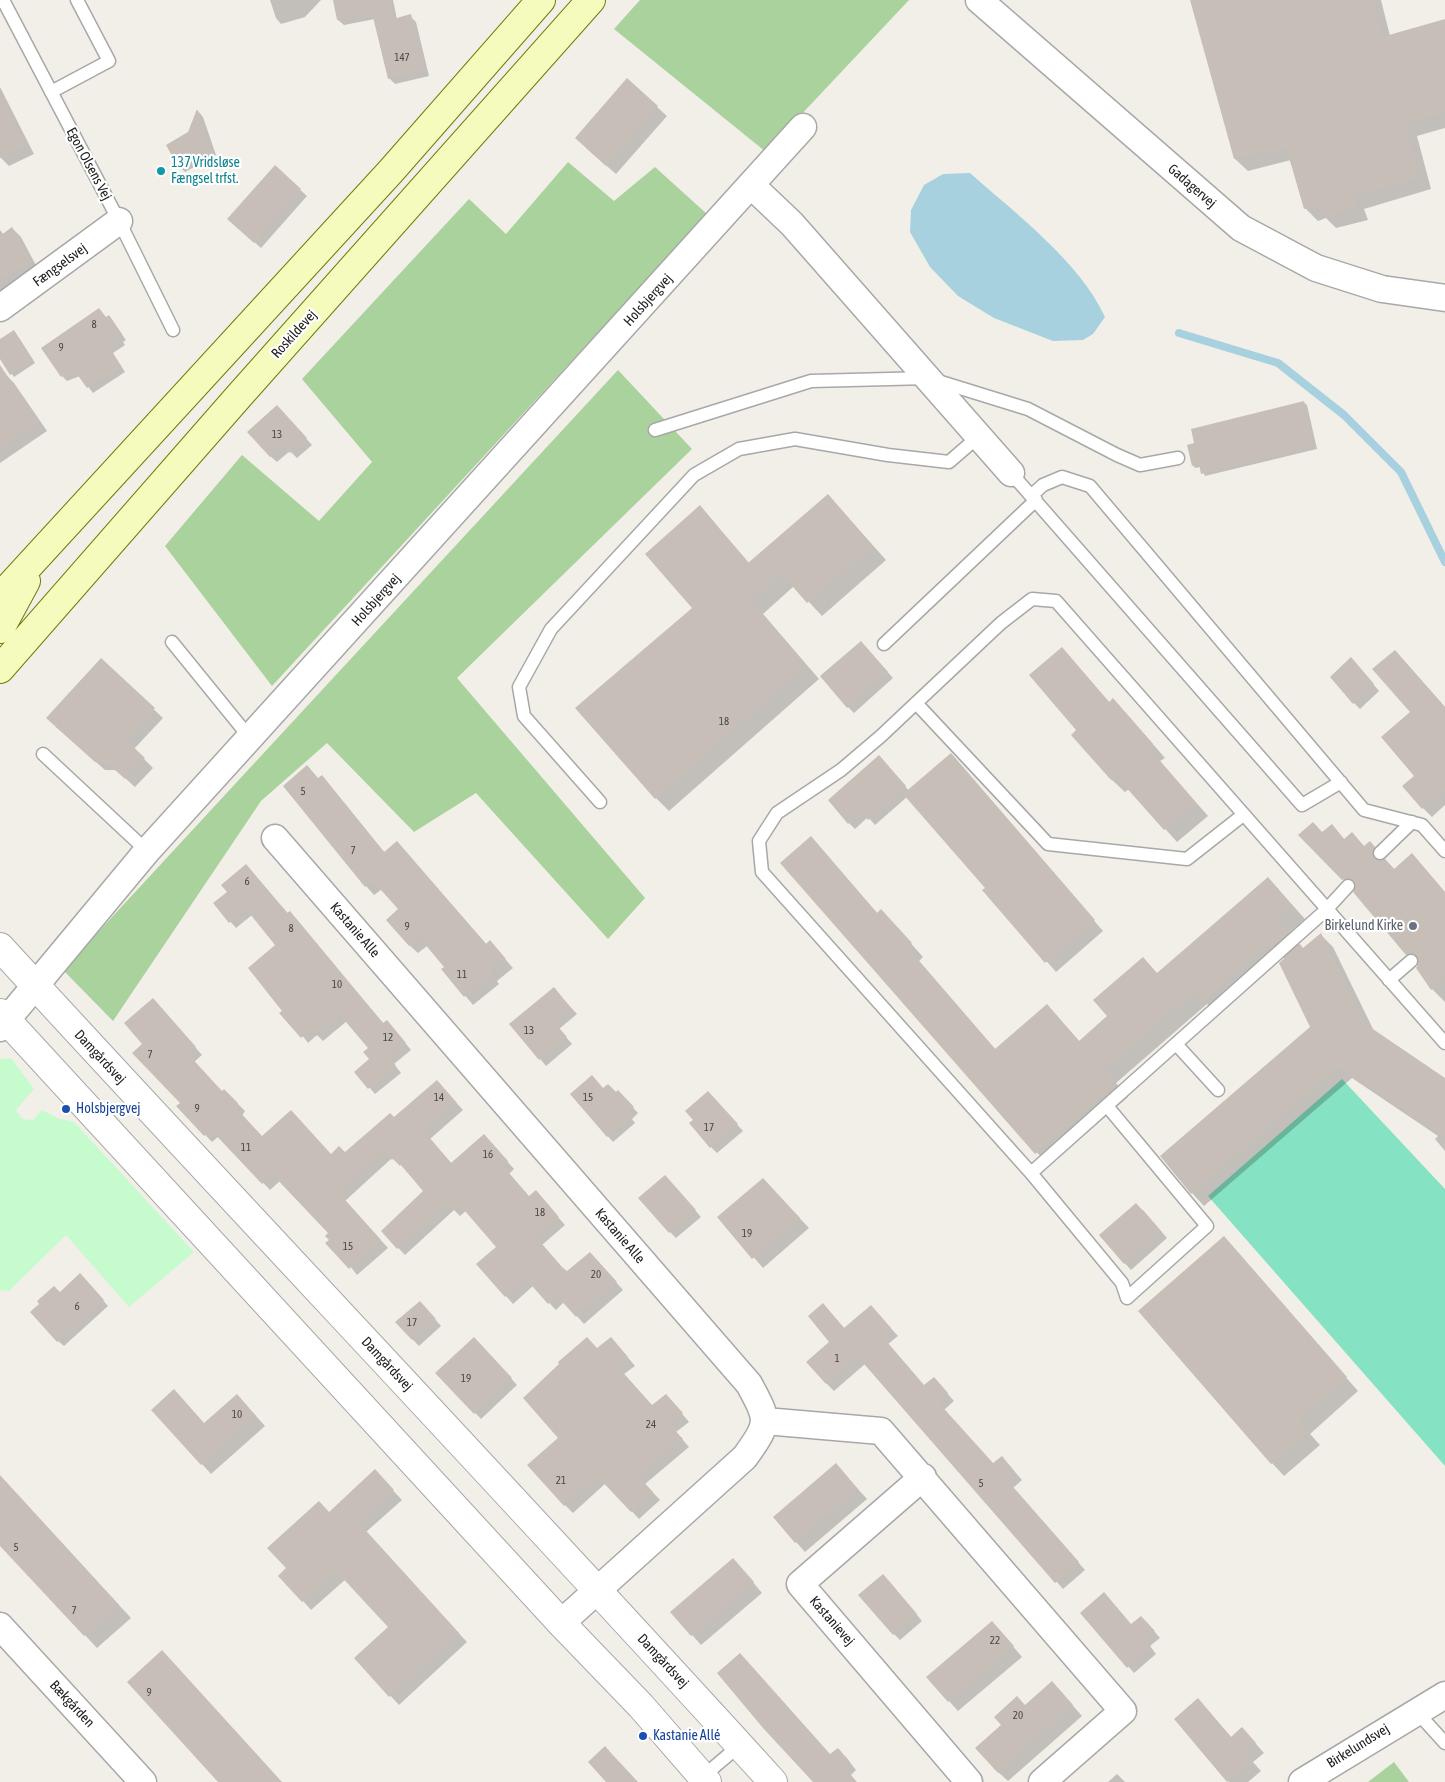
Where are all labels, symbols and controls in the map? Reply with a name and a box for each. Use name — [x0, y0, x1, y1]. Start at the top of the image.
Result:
house number: 147 — [394, 51, 410, 65]
street label: Egon Olsens Vej — [63, 125, 115, 203]
place label: 137 Vridsløse Fængsel trfst. — [171, 155, 240, 188]
street label: Gadagervej — [1164, 160, 1220, 212]
marker: 137 Vridsløse Fængsel trfst. — [155, 165, 167, 177]
street label: Fængselsvej — [30, 240, 90, 290]
street label: Holsbjergvej — [620, 270, 676, 330]
street label: Roskildevej — [268, 306, 320, 362]
house number: 8 — [91, 318, 97, 332]
house number: 9 — [58, 341, 64, 355]
house number: 13 — [272, 428, 282, 442]
street label: Holsbjergvej — [348, 570, 404, 630]
house number: 18 — [719, 715, 729, 729]
house number: 5 — [300, 785, 306, 799]
house number: 7 — [350, 844, 356, 858]
house number: 6 — [244, 875, 250, 889]
street label: Kastanie Alle — [327, 899, 383, 961]
place label: Birkelund Kirke — [1325, 918, 1403, 934]
house number: 9 — [404, 920, 410, 934]
marker: Birkelund Kirke — [1407, 920, 1419, 932]
house number: 8 — [288, 922, 294, 936]
house number: 11 — [457, 968, 467, 982]
house number: 10 — [332, 978, 342, 992]
house number: 13 — [524, 1024, 534, 1038]
street label: Damgårdsvej — [71, 1027, 129, 1087]
house number: 12 — [383, 1031, 393, 1045]
house number: 7 — [147, 1048, 153, 1062]
house number: 14 — [434, 1091, 444, 1105]
house number: 15 — [583, 1091, 593, 1105]
place label: Holsbjergvej — [76, 1101, 141, 1117]
house number: 9 — [194, 1102, 200, 1116]
marker: Holsbjergvej — [60, 1103, 72, 1115]
house number: 17 — [704, 1121, 714, 1135]
house number: 11 — [241, 1141, 251, 1155]
house number: 16 — [483, 1148, 493, 1162]
street label: Kastanie Alle — [592, 1205, 648, 1267]
house number: 18 — [535, 1206, 545, 1220]
house number: 19 — [742, 1227, 752, 1241]
house number: 15 — [343, 1240, 353, 1254]
house number: 20 — [591, 1268, 601, 1282]
house number: 6 — [74, 1300, 80, 1314]
house number: 17 — [407, 1316, 417, 1330]
street label: Damgårdsvej — [358, 1334, 416, 1394]
house number: 1 — [834, 1352, 840, 1366]
house number: 19 — [461, 1372, 471, 1386]
house number: 10 — [232, 1408, 242, 1422]
house number: 24 — [646, 1418, 656, 1432]
house number: 21 — [556, 1474, 566, 1488]
house number: 5 — [978, 1477, 984, 1491]
house number: 5 — [13, 1541, 19, 1555]
street label: Kastanievej — [806, 1593, 858, 1649]
house number: 7 — [71, 1604, 77, 1618]
street label: Damgårdsvej — [634, 1631, 692, 1691]
house number: 22 — [990, 1634, 1000, 1648]
street label: Bækgården — [46, 1677, 98, 1731]
house number: 9 — [146, 1686, 152, 1700]
house number: 20 — [1013, 1709, 1023, 1723]
street label: Birkelundsvej — [1324, 1720, 1392, 1772]
place label: Kastanie Allé — [653, 1728, 720, 1744]
marker: Kastanie Allé — [637, 1730, 649, 1742]

